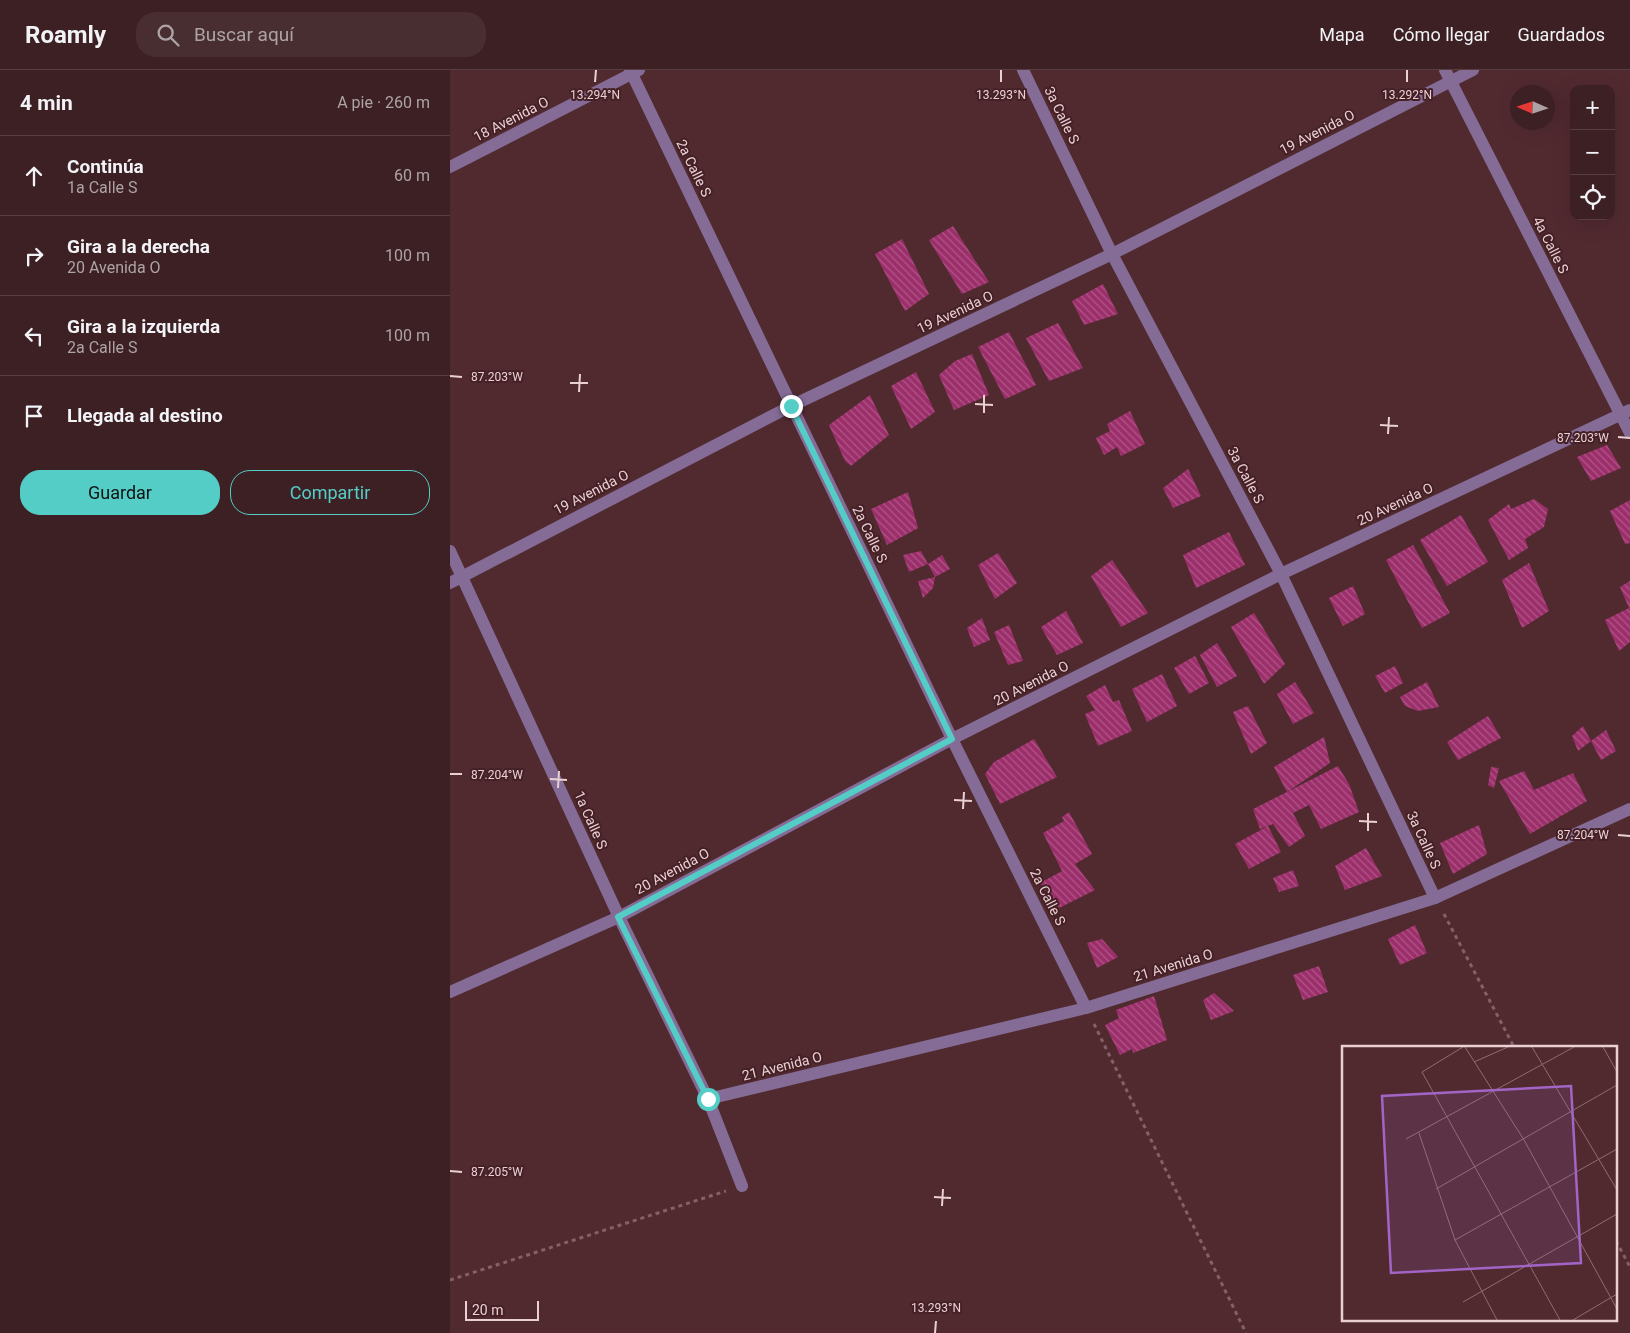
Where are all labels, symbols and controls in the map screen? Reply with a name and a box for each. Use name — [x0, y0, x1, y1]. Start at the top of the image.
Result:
search box — [136, 12, 486, 57]
text: Roamly — [25, 21, 106, 49]
icon: search — [154, 21, 182, 49]
text: Buscar aquí — [194, 23, 294, 46]
text: Mapa — [1319, 24, 1365, 45]
text: Cómo llegar — [1393, 24, 1489, 45]
text: Guardados — [1517, 24, 1605, 45]
street label: 3a Calle S — [1041, 84, 1083, 146]
north arrow — [1510, 85, 1555, 130]
map controls — [1570, 85, 1615, 220]
button: + — [1570, 85, 1615, 130]
text: 13.294°N — [570, 88, 620, 102]
text: 13.293°N — [976, 88, 1026, 102]
text: 13.292°N — [1382, 88, 1432, 102]
text: 4 min — [20, 91, 73, 115]
text: A pie · 260 m — [337, 93, 430, 112]
street label: 18 Avenida O — [471, 93, 551, 145]
street label: 19 Avenida O — [1277, 106, 1357, 158]
button: − — [1570, 130, 1615, 175]
street label: 2a Calle S — [673, 137, 715, 199]
text: Continúa — [67, 155, 144, 178]
icon: ahead — [20, 162, 48, 190]
text: 60 m — [394, 166, 430, 185]
button: locate — [1570, 175, 1615, 220]
text: 1a Calle S — [67, 178, 138, 197]
street label: 4a Calle S — [1530, 214, 1572, 276]
text: Gira a la derecha — [67, 235, 210, 258]
icon: right — [20, 242, 48, 270]
text: 100 m — [385, 246, 430, 265]
text: 20 Avenida O — [67, 258, 161, 277]
street label: 19 Avenida O — [915, 287, 995, 337]
text: Gira a la izquierda — [67, 315, 220, 338]
icon: left — [20, 322, 48, 350]
text: 100 m — [385, 326, 430, 345]
text: 2a Calle S — [67, 338, 138, 357]
text: 87.203°W — [471, 370, 523, 384]
route end — [780, 395, 803, 418]
icon: arrive — [20, 402, 48, 430]
text: Llegada al destino — [67, 404, 223, 427]
text: 87.203°W — [1557, 431, 1609, 445]
street label: 3a Calle S — [1224, 444, 1268, 506]
street label: 19 Avenida O — [551, 466, 631, 518]
button: Guardar — [20, 470, 220, 515]
button: Compartir — [230, 470, 430, 515]
street label: 20 Avenida O — [1355, 479, 1435, 529]
street label: 2a Calle S — [849, 503, 891, 565]
street label: 20 Avenida O — [991, 657, 1071, 709]
text: 87.204°W — [471, 768, 523, 782]
street label: 1a Calle S — [571, 789, 611, 851]
street label: 3a Calle S — [1404, 809, 1444, 871]
text: 87.204°W — [1557, 828, 1609, 842]
street label: 20 Avenida O — [632, 845, 712, 897]
street label: 2a Calle S — [1027, 866, 1069, 928]
street label: 21 Avenida O — [1132, 945, 1214, 985]
inset map — [1342, 1046, 1618, 1320]
street label: 21 Avenida O — [740, 1048, 824, 1084]
route start — [697, 1088, 720, 1111]
text: 87.205°W — [471, 1165, 523, 1179]
scale bar — [465, 1298, 539, 1321]
text: 13.293°N — [911, 1301, 961, 1315]
text: 20 m — [472, 1302, 504, 1318]

